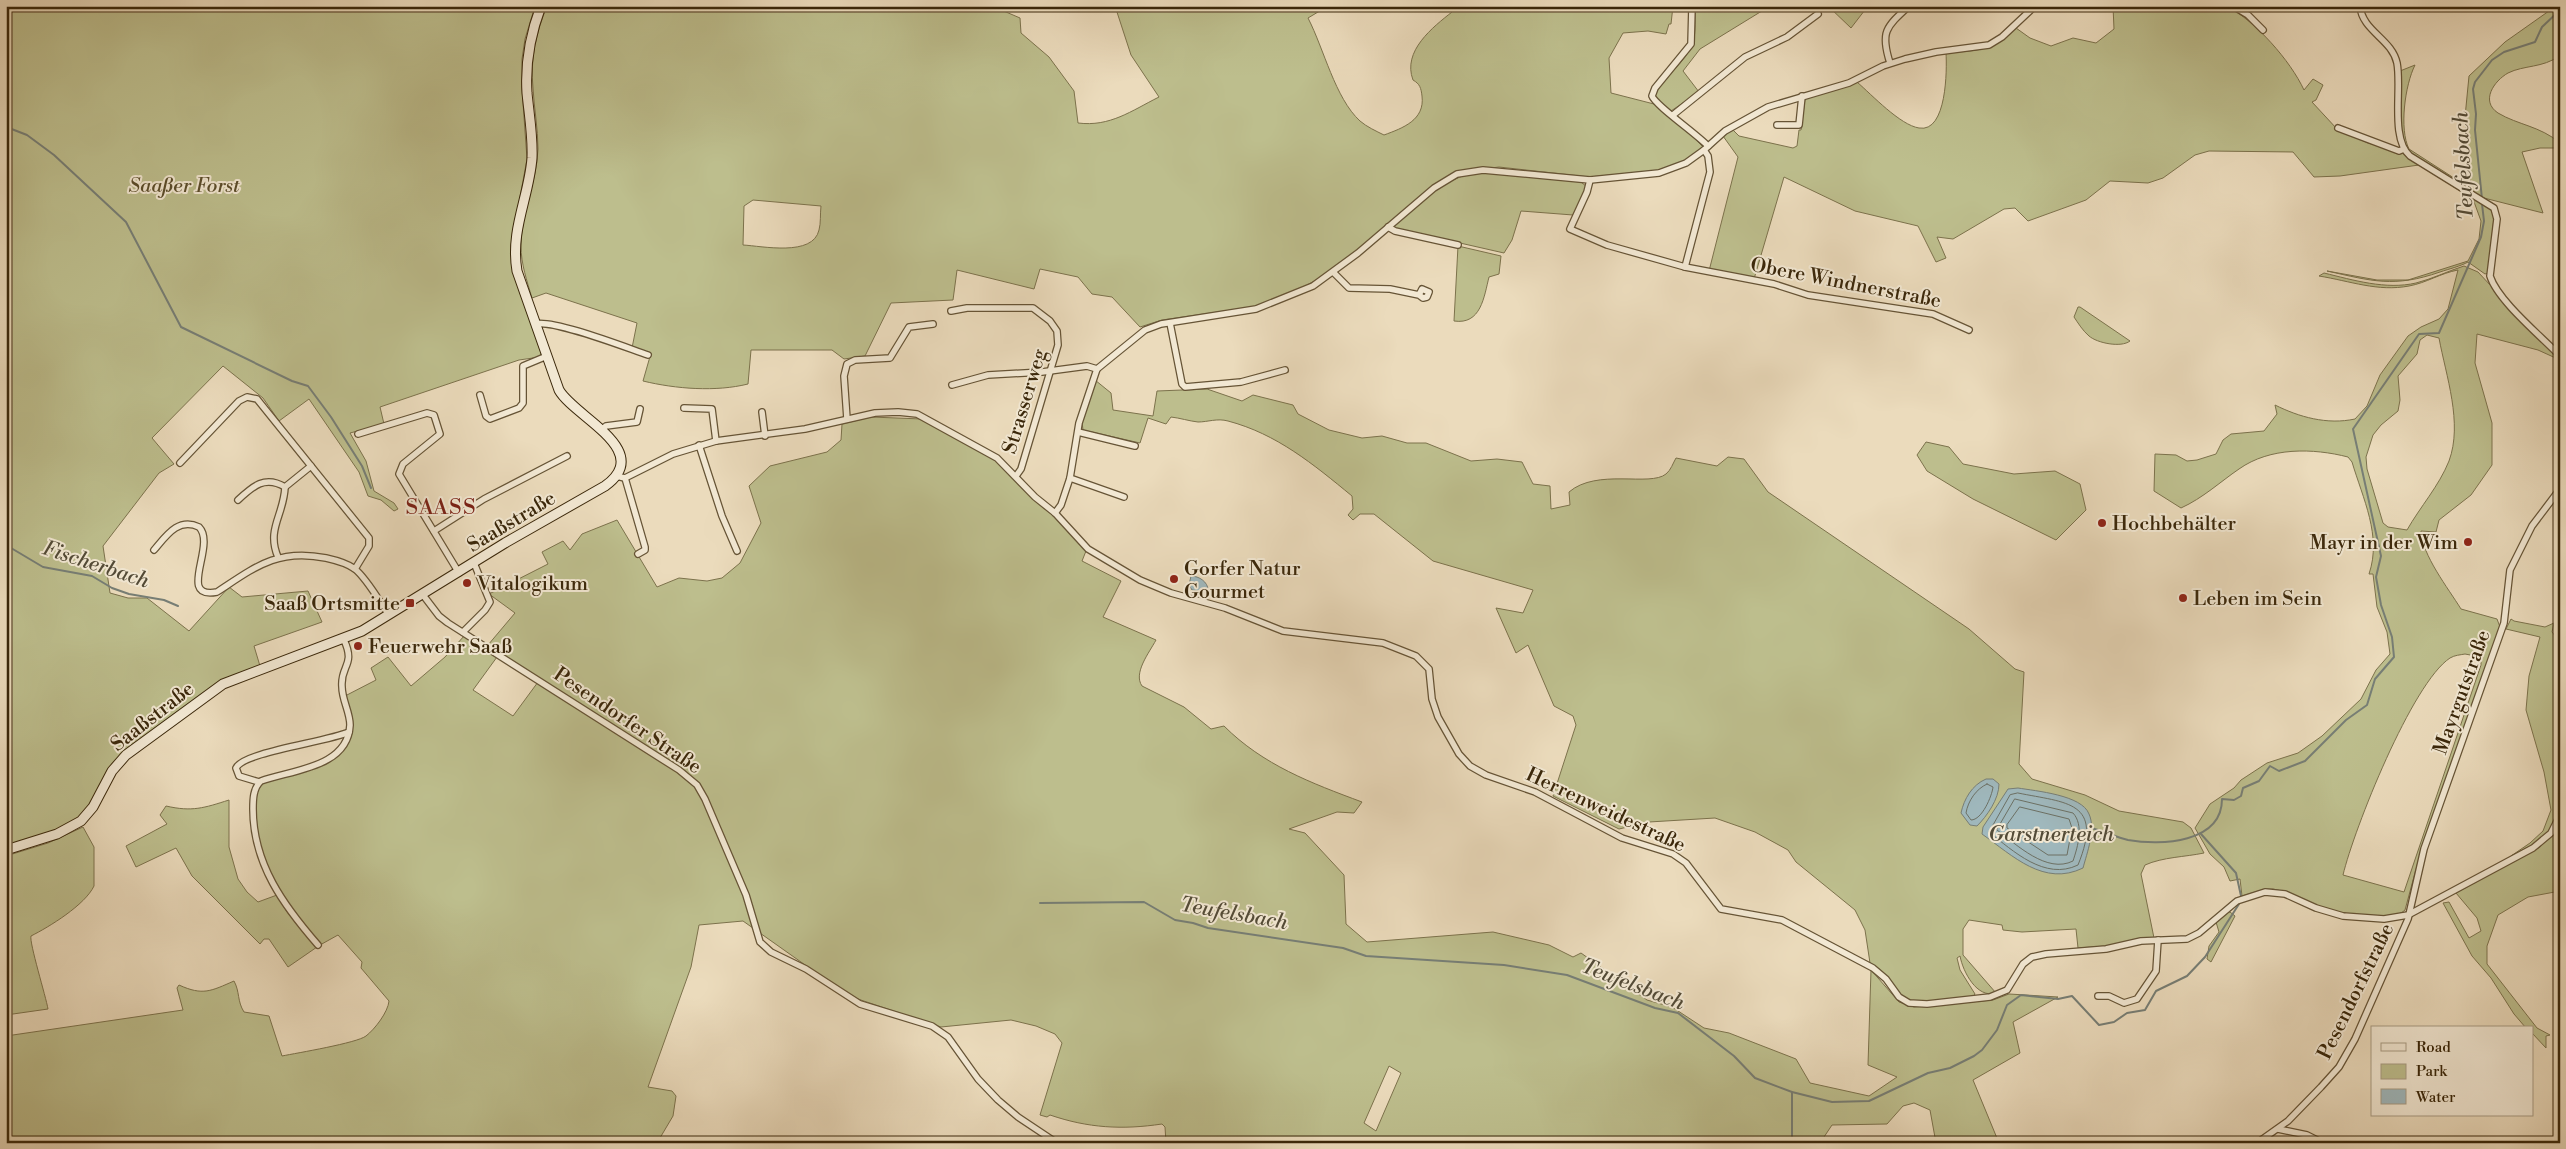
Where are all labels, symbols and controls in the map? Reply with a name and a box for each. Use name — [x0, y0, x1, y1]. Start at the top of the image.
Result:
water label: Teufelsbach — [2448, 111, 2480, 221]
park label: Saaßer Forst — [129, 174, 240, 199]
street label: Obere Windnerstraße — [1748, 253, 1943, 314]
street label: Strasserweg — [998, 345, 1053, 457]
street label: Saaßstraße — [463, 486, 561, 558]
district label: SAASS — [405, 494, 477, 521]
place label: Hochbehälter — [2112, 512, 2237, 537]
marker: Hochbehälter — [2096, 517, 2108, 529]
place label: Mayr in der Wim — [2309, 531, 2458, 556]
water label: Fischerbach — [39, 535, 153, 595]
marker: Mayr in der Wim — [2462, 536, 2474, 548]
place label: Gorfer Natur Gourmet — [1184, 557, 1301, 605]
place label: Vitalogikum — [476, 572, 589, 597]
marker: Gorfer Natur Gourmet — [1168, 573, 1180, 585]
marker: Vitalogikum — [461, 577, 473, 589]
place label: Leben im Sein — [2193, 587, 2322, 612]
place label: Saaß Ortsmitte — [264, 592, 400, 617]
marker: Leben im Sein — [2177, 592, 2189, 604]
marker: Saaß Ortsmitte — [404, 597, 416, 609]
street label: Mayrgutstraße — [2428, 627, 2497, 758]
place label: Feuerwehr Saaß — [368, 635, 512, 660]
marker: Feuerwehr Saaß — [352, 640, 364, 652]
street label: Pesendorfer Straße — [548, 662, 706, 780]
street label: Saaßstraße — [106, 677, 200, 757]
street label: Herrenweidestraße — [1521, 762, 1689, 858]
water label: Garstnerteich — [1988, 822, 2114, 848]
water label: Teufelsbach — [1178, 892, 1290, 936]
street label: Pesendorfstraße — [2313, 919, 2400, 1064]
water label: Teufelsbach — [1577, 953, 1688, 1017]
legend — [2371, 1026, 2534, 1116]
text: Road — [2416, 1038, 2451, 1057]
text: Park — [2416, 1062, 2448, 1081]
text: Water — [2415, 1088, 2456, 1107]

